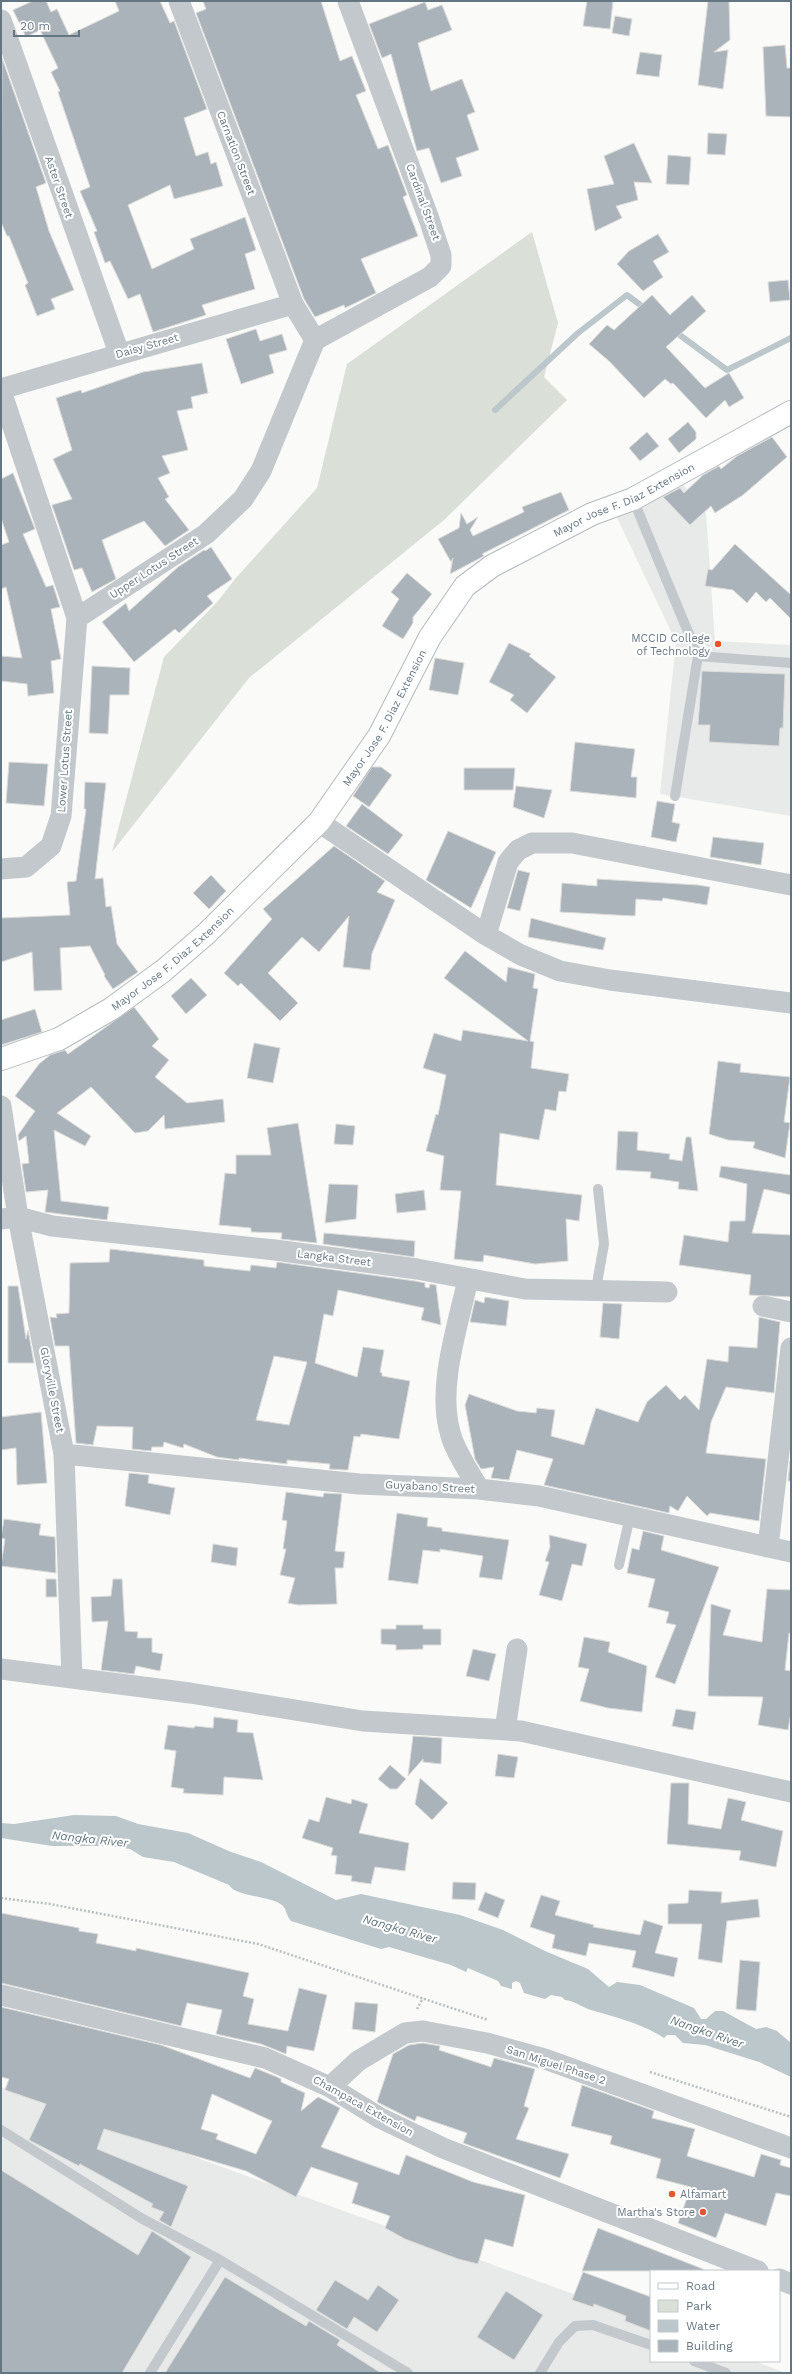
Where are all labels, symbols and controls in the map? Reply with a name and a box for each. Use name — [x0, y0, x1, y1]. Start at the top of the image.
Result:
scale bar — [14, 12, 79, 38]
text: 20 m — [20, 19, 50, 33]
street label: Carnation Street — [214, 109, 258, 197]
street label: Aster Street — [42, 154, 76, 220]
street label: Cardinal Street — [403, 162, 443, 243]
street label: Daisy Street — [114, 331, 180, 361]
street label: Mayor Jose F. Diaz Extension — [551, 460, 697, 540]
street label: Upper Lotus Street — [107, 534, 201, 601]
place label: MCCID College of Technology — [631, 632, 710, 658]
marker: MCCID College of Technology — [713, 639, 723, 649]
street label: Mayor Jose F. Diaz Extension — [340, 647, 429, 788]
street label: Lower Lotus Street — [55, 709, 75, 813]
street label: Mayor Jose F. Diaz Extension — [109, 904, 236, 1013]
street label: Langka Street — [296, 1247, 372, 1269]
street label: Gloryville Street — [37, 1346, 67, 1434]
street label: Guyabano Street — [385, 1478, 476, 1496]
water label: Nangka River — [51, 1828, 130, 1850]
water label: Nangka River — [361, 1912, 440, 1947]
water label: Nangka River — [669, 2013, 747, 2052]
street label: San Miguel Phase 2 — [505, 2043, 607, 2087]
street label: Champaca Extension — [310, 2073, 416, 2139]
place label: Alfamart — [680, 2188, 727, 2201]
marker: Alfamart — [667, 2189, 677, 2199]
place label: Martha's Store — [617, 2206, 695, 2219]
marker: Martha's Store — [698, 2207, 708, 2217]
legend — [650, 2270, 780, 2362]
text: Road — [686, 2279, 715, 2293]
text: Park — [686, 2299, 712, 2313]
text: Water — [686, 2319, 721, 2333]
text: Building — [686, 2339, 733, 2353]

